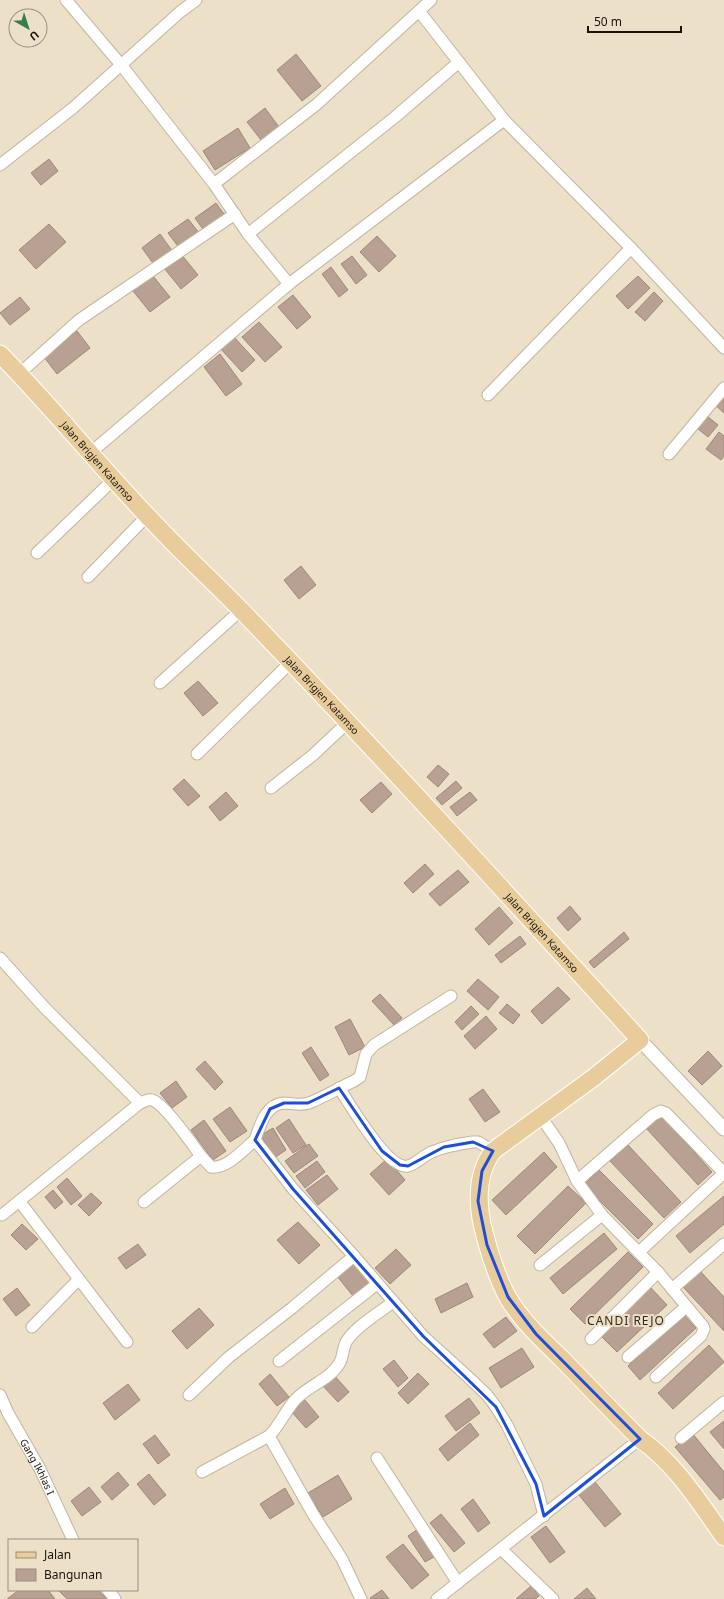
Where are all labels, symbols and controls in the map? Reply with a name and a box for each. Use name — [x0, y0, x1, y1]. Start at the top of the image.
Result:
north arrow — [8, 8, 48, 48]
scale bar — [588, 8, 681, 34]
text: 50 m — [594, 13, 622, 30]
text: U — [27, 28, 43, 45]
street label: Jalan Brigjen Katamso — [57, 417, 137, 504]
street label: Jalan Brigjen Katamso — [281, 652, 362, 737]
street label: Jalan Brigjen Katamso — [502, 889, 582, 975]
district label: CANDI REJO — [587, 1312, 665, 1329]
street label: Gang Ikhlas I — [17, 1436, 58, 1497]
legend — [8, 1539, 138, 1591]
text: Jalan — [43, 1546, 71, 1563]
text: Bangunan — [44, 1566, 102, 1583]

